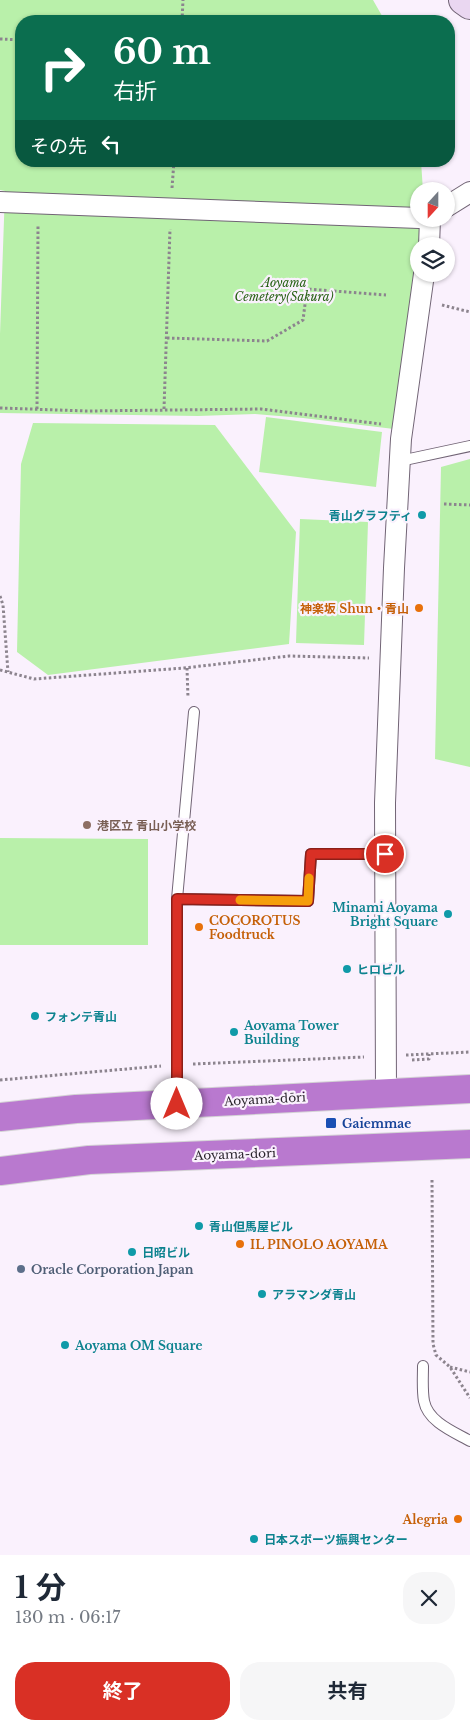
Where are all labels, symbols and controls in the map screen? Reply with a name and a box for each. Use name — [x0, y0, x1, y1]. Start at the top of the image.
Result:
text: 60 m — [113, 30, 211, 73]
icon: right — [30, 35, 95, 100]
text: 右折 — [113, 78, 157, 105]
icon: left — [97, 130, 125, 158]
text: その先 — [30, 135, 87, 158]
north arrow — [410, 182, 455, 228]
map controls — [410, 182, 455, 282]
button: layers — [410, 237, 455, 282]
park label: Aoyama Cemetery(Sakura) — [235, 275, 333, 304]
place label: 青山グラフティ — [329, 508, 412, 523]
marker: 青山グラフティ — [416, 509, 428, 521]
place label: 神楽坂 Shun・青山 — [300, 601, 409, 616]
marker: 神楽坂 Shun・青山 — [413, 602, 425, 614]
place label: 港区立 青山小学校 — [97, 818, 196, 833]
marker: 港区立 青山小学校 — [81, 819, 93, 831]
pin — [364, 833, 406, 875]
icon: arrive — [371, 840, 399, 868]
place label: Minami Aoyama Bright Square — [332, 900, 438, 929]
marker: Minami Aoyama Bright Square — [442, 908, 454, 920]
place label: COCOROTUS Foodtruck — [209, 913, 301, 942]
marker: COCOROTUS Foodtruck — [193, 921, 205, 933]
place label: ヒロビル — [357, 962, 405, 977]
marker: ヒロビル — [341, 963, 353, 975]
place label: フォンテ青山 — [45, 1009, 117, 1024]
marker: フォンテ青山 — [29, 1010, 41, 1022]
place label: Aoyama Tower Building — [243, 1018, 339, 1047]
marker: Aoyama Tower Building — [228, 1026, 240, 1038]
position arrow — [150, 1077, 202, 1129]
street label: Aoyama-dōri — [223, 1089, 306, 1109]
marker: Gaiemmae — [324, 1116, 338, 1130]
place label: Gaiemmae — [342, 1116, 411, 1131]
street label: Aoyama-dori — [193, 1145, 276, 1163]
place label: 青山但馬屋ビル — [209, 1219, 293, 1234]
marker: 青山但馬屋ビル — [193, 1220, 205, 1232]
place label: IL PINOLO AOYAMA — [250, 1237, 389, 1252]
marker: IL PINOLO AOYAMA — [234, 1238, 246, 1250]
place label: 日昭ビル — [142, 1245, 190, 1260]
marker: 日昭ビル — [126, 1246, 138, 1258]
place label: Oracle Corporation Japan — [31, 1262, 194, 1277]
marker: Oracle Corporation Japan — [15, 1263, 27, 1275]
place label: アラマンダ青山 — [272, 1287, 356, 1302]
marker: アラマンダ青山 — [256, 1288, 268, 1300]
place label: Aoyama OM Square — [74, 1338, 202, 1353]
marker: Aoyama OM Square — [59, 1339, 71, 1351]
place label: Alegria — [401, 1512, 448, 1527]
marker: Alegria — [452, 1513, 464, 1525]
place label: 日本スポーツ振興センター — [264, 1532, 408, 1547]
marker: 日本スポーツ振興センター — [248, 1533, 260, 1545]
text: 1 分 — [15, 1569, 66, 1606]
button: close — [403, 1572, 455, 1624]
text: 130 m · 06:17 — [15, 1607, 120, 1627]
button: 終了 — [15, 1662, 230, 1720]
button: 共有 — [240, 1662, 455, 1720]

